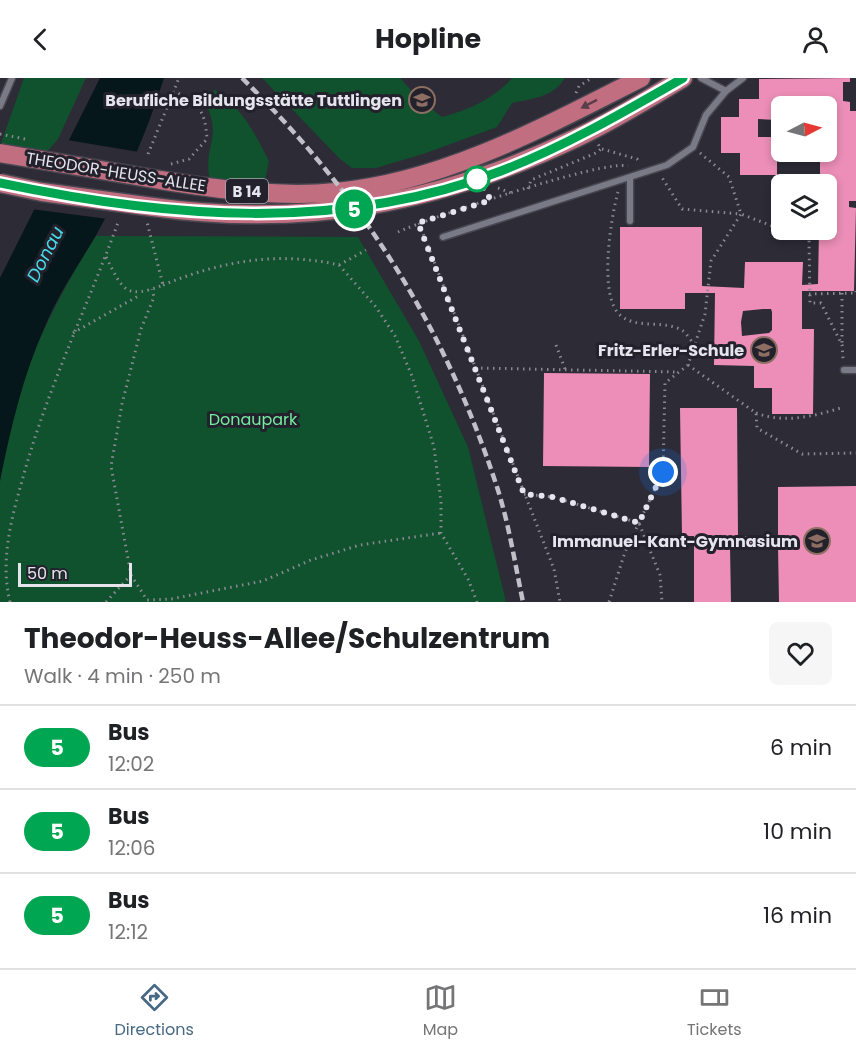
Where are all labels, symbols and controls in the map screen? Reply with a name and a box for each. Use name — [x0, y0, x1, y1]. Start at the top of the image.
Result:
text: Hopline — [375, 20, 481, 57]
icon: back — [24, 23, 57, 56]
icon: person — [799, 23, 832, 56]
school or university icon: Berufliche Bildungsstätte Tuttlingen — [407, 85, 437, 115]
place label: Berufliche Bildungsstätte Tuttlingen — [105, 89, 402, 112]
north arrow — [771, 96, 837, 162]
map controls — [771, 96, 837, 240]
one-way arrow — [580, 100, 597, 109]
street label: THEODOR-HEUSS-ALLEE — [24, 146, 208, 198]
unlabelled marker — [464, 166, 490, 192]
button: layers — [771, 174, 837, 240]
road number: B 14 — [226, 179, 268, 203]
line badge: 5 — [334, 190, 374, 228]
text: 5 — [347, 195, 361, 224]
water label: Donau — [20, 222, 70, 286]
school or university icon: Fritz-Erler-Schule — [749, 335, 779, 365]
place label: Fritz-Erler-Schule — [598, 339, 744, 362]
park label: Donaupark — [209, 408, 298, 431]
your location — [648, 457, 678, 487]
school or university icon: Immanuel-Kant-Gymnasium — [802, 526, 832, 556]
place label: Immanuel-Kant-Gymnasium — [552, 530, 798, 553]
scale bar — [18, 560, 132, 588]
text: 50 m — [27, 562, 68, 585]
text: Theodor-Heuss-Allee/Schulzentrum — [24, 619, 550, 658]
button: heart — [769, 622, 832, 685]
text: Walk · 4 min · 250 m — [24, 662, 221, 690]
text: Bus — [108, 717, 150, 748]
text: 6 min — [770, 732, 832, 763]
text: 5 — [50, 733, 64, 762]
text: 12:02 — [108, 750, 154, 778]
text: Bus — [108, 801, 150, 832]
text: 10 min — [763, 816, 832, 847]
text: 5 — [50, 817, 64, 846]
text: 12:06 — [108, 834, 155, 862]
text: Bus — [108, 885, 150, 916]
text: 16 min — [763, 900, 832, 931]
text: 5 — [50, 901, 64, 930]
text: 12:12 — [108, 918, 148, 946]
tab: Directions — [114, 981, 194, 1042]
tab: Map — [423, 981, 458, 1042]
tab: Tickets — [687, 981, 742, 1042]

